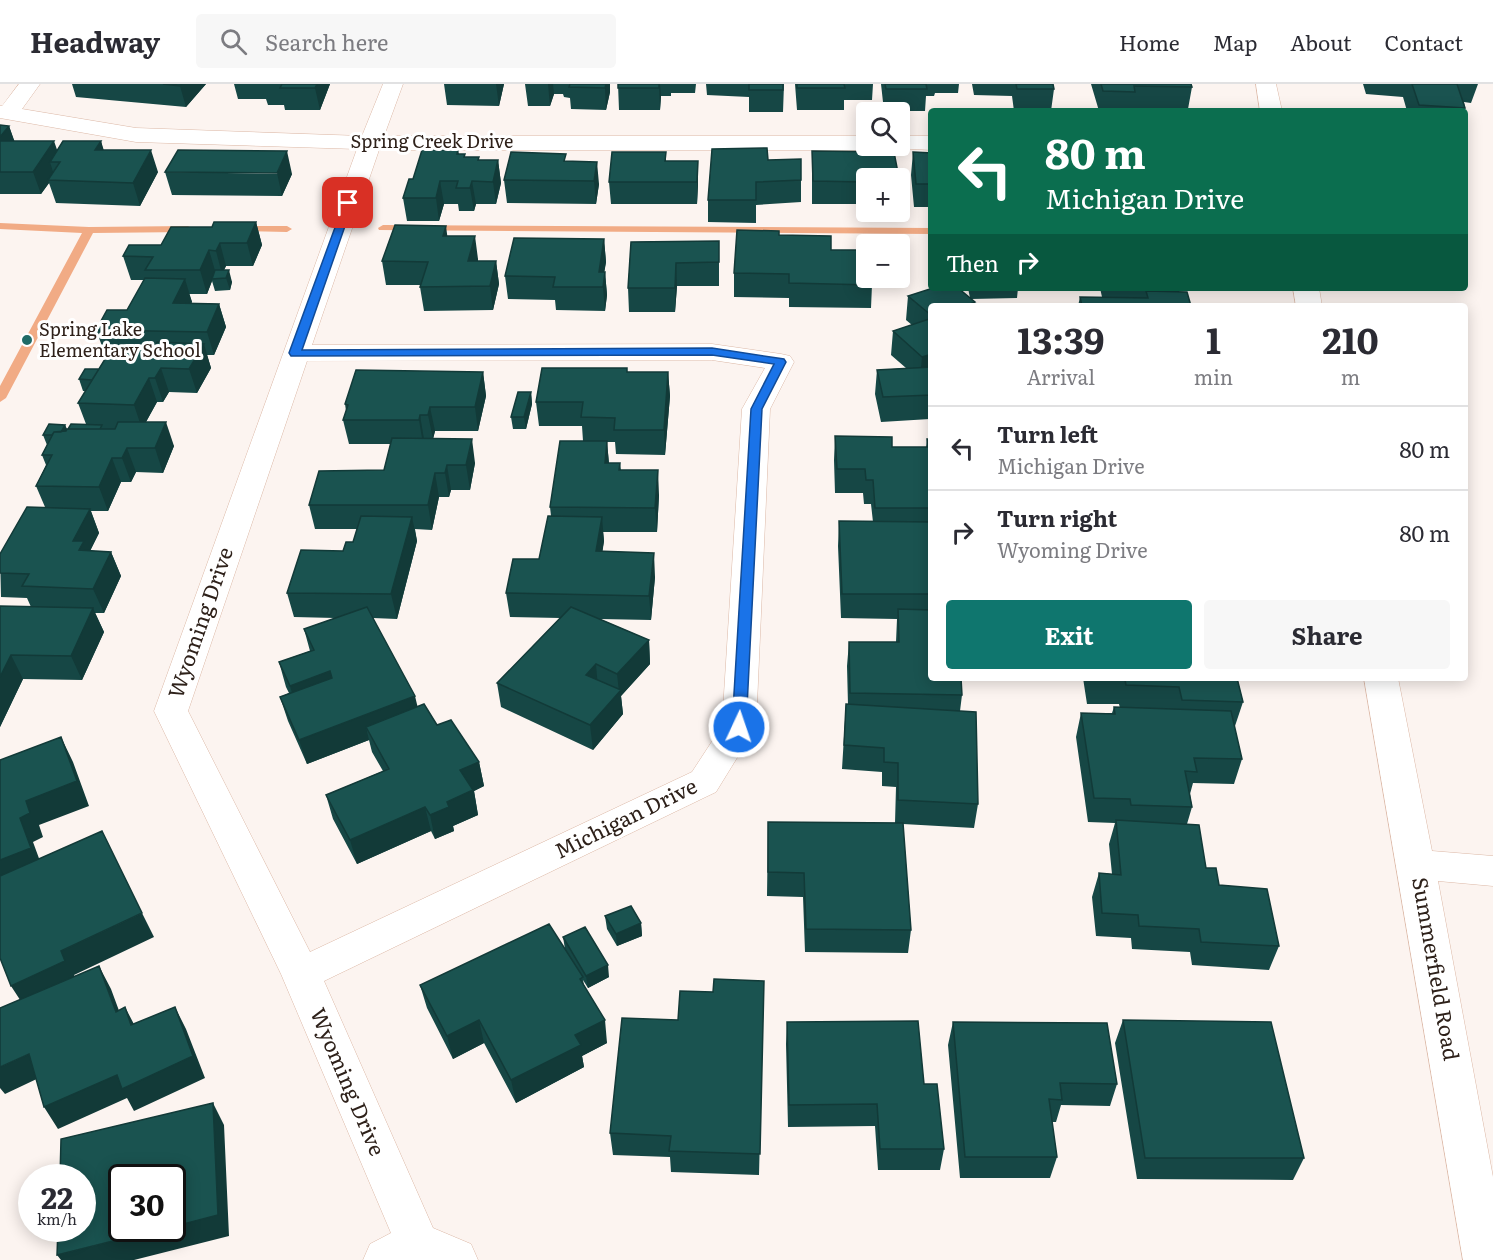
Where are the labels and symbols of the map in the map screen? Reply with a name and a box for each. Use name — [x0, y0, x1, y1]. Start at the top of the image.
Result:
street label: Spring Creek Drive — [351, 127, 513, 154]
pin — [322, 177, 373, 228]
place label: Spring Lake Elementary School — [39, 315, 201, 363]
marker: Spring Lake Elementary School — [20, 333, 34, 347]
street label: Wyoming Drive — [158, 542, 239, 702]
position arrow — [707, 695, 771, 759]
street label: Michigan Drive — [548, 769, 701, 865]
street label: Summerfield Road — [1406, 874, 1469, 1063]
street label: Wyoming Drive — [304, 1002, 394, 1160]
speed limit sign: 30 — [108, 1164, 186, 1242]

